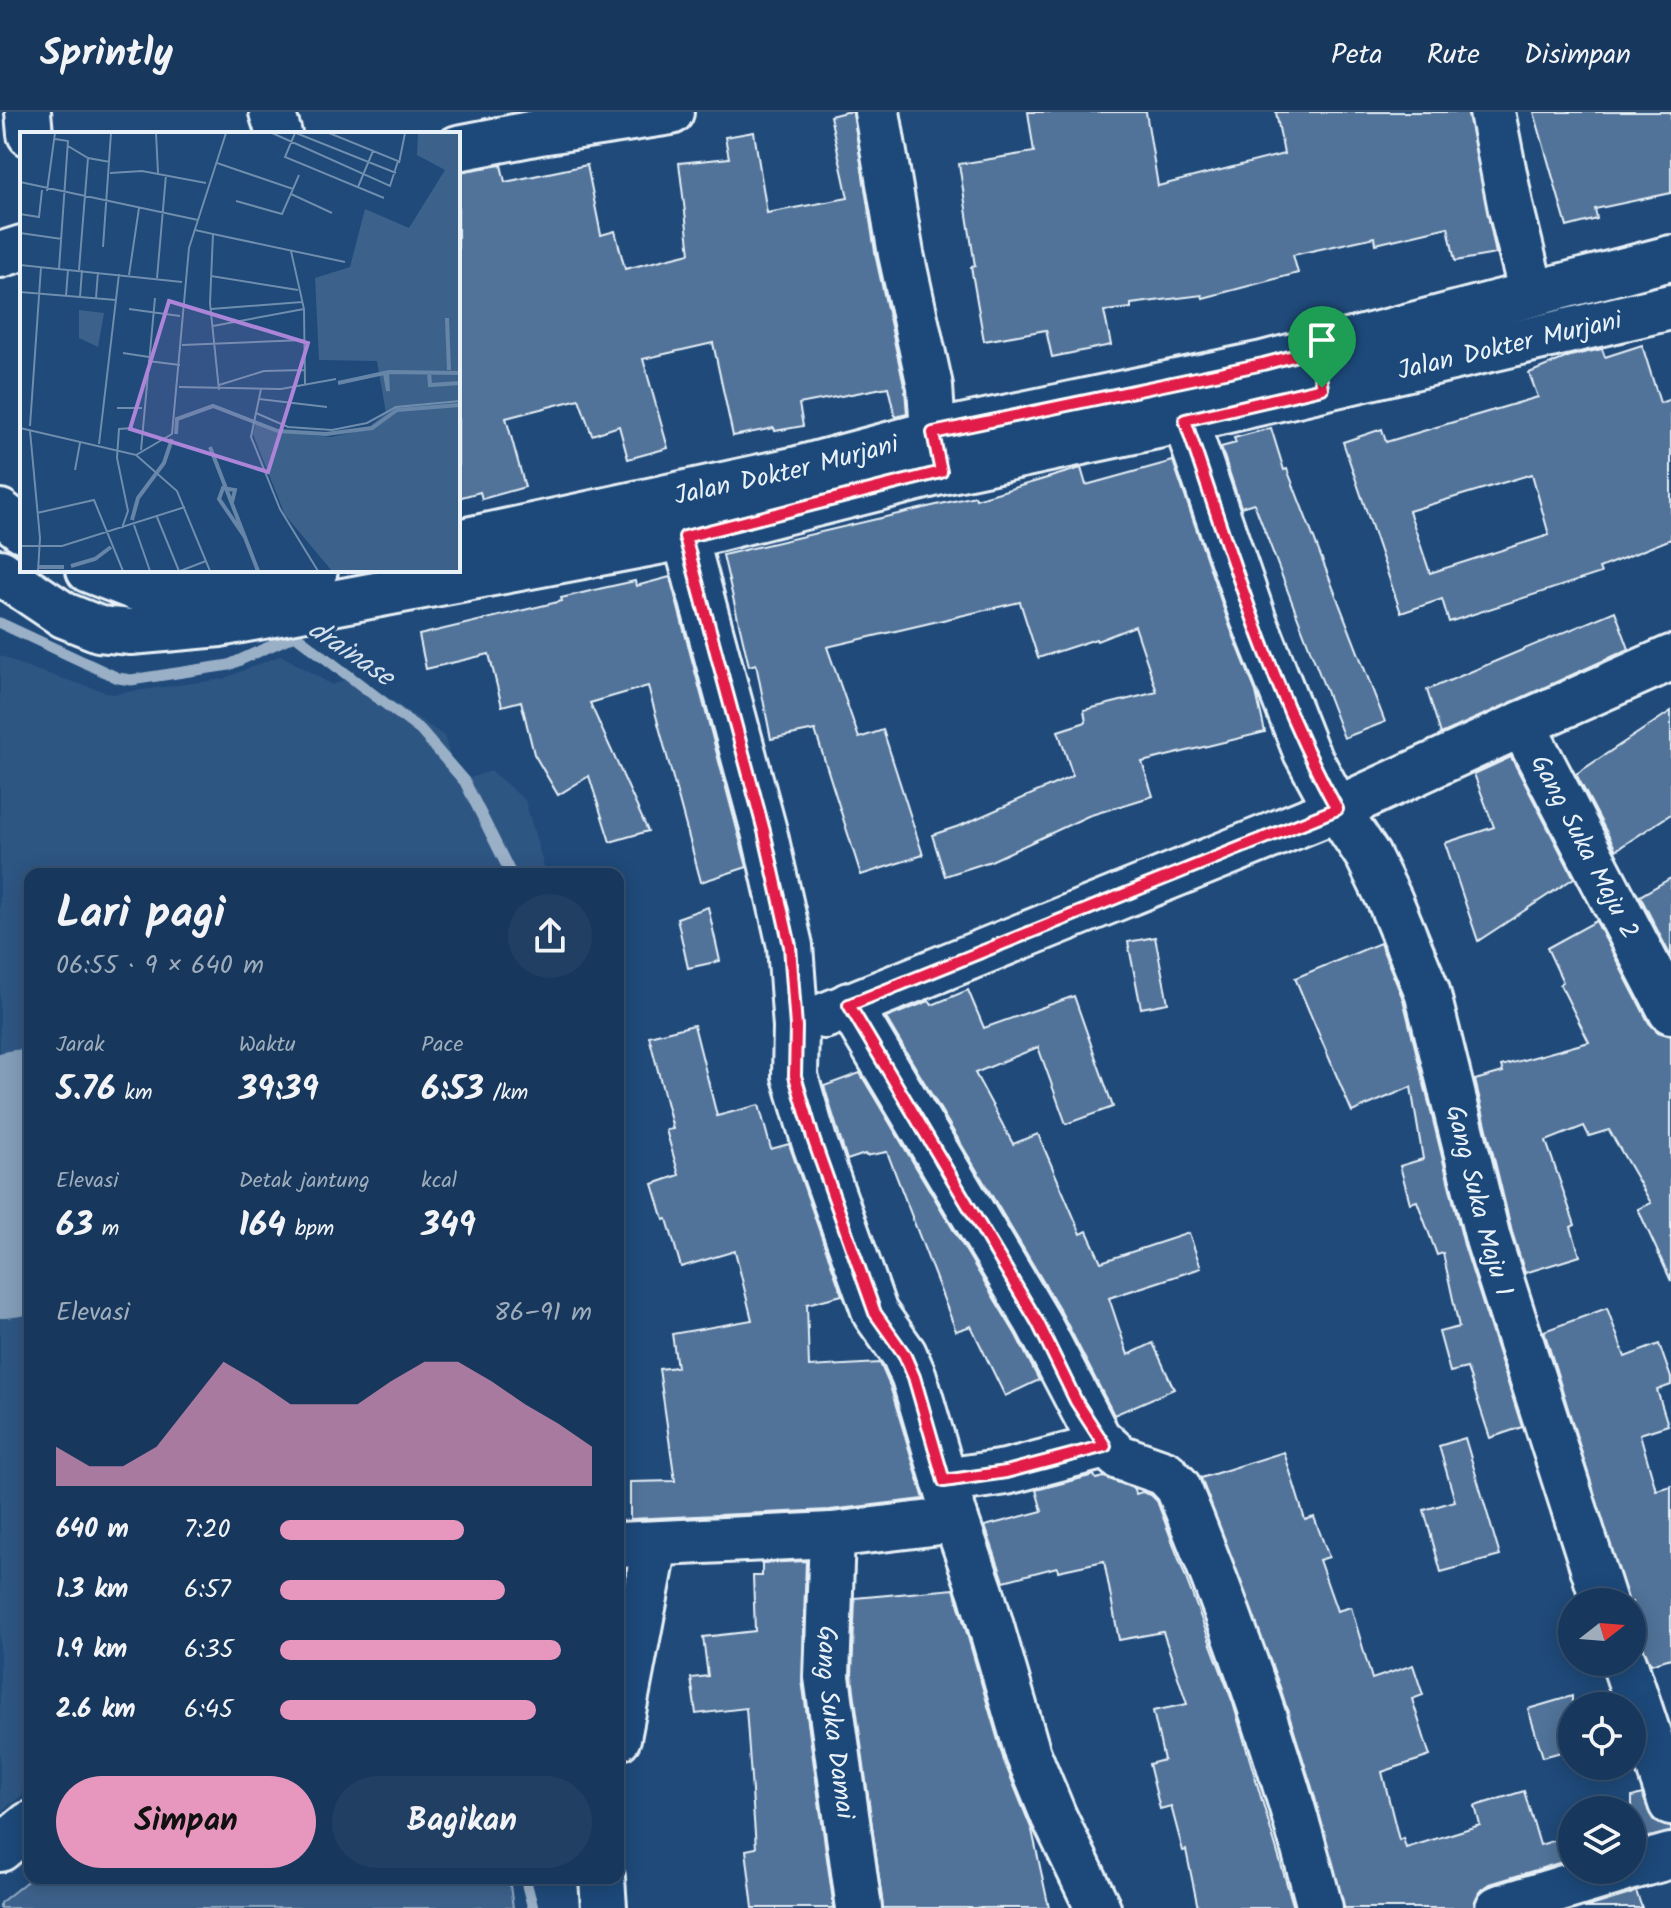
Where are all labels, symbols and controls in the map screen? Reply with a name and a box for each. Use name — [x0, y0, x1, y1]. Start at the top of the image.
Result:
text: Sprintly — [40, 25, 173, 85]
text: Peta — [1331, 33, 1383, 78]
text: Rute — [1427, 33, 1480, 78]
text: Disimpan — [1524, 33, 1631, 78]
inset map — [20, 132, 460, 572]
street label: Jalan Dokter Murjani — [1393, 300, 1628, 393]
pin — [1288, 306, 1356, 388]
icon: arrive — [1300, 318, 1344, 362]
street label: Jalan Dokter Murjani — [670, 424, 905, 518]
water label: drainase — [298, 609, 405, 701]
street label: Gang Suka Maju 2 — [1518, 748, 1649, 947]
text: Lari pagi — [56, 880, 226, 950]
button: share — [508, 894, 592, 978]
text: 06:55 · 9 × 640 m — [56, 945, 264, 987]
text: Jarak — [56, 1028, 105, 1063]
text: Waktu — [239, 1028, 296, 1063]
text: Pace — [421, 1028, 463, 1063]
text: 5.76 — [56, 1063, 116, 1117]
text: 39:39 — [239, 1063, 319, 1117]
text: 6:53 — [421, 1063, 484, 1117]
text: km — [116, 1076, 152, 1111]
text: /km — [484, 1076, 528, 1111]
street label: Gang Suka Maju 1 — [1433, 1101, 1524, 1302]
text: Elevasi — [56, 1164, 118, 1199]
text: Detak jantung — [239, 1164, 370, 1199]
text: kcal — [421, 1164, 457, 1199]
text: 63 — [56, 1199, 93, 1253]
text: 164 — [239, 1199, 286, 1253]
text: 349 — [421, 1199, 476, 1253]
text: m — [93, 1212, 119, 1247]
text: bpm — [286, 1212, 334, 1247]
text: Elevasi — [56, 1292, 130, 1334]
text: 86–91 m — [494, 1292, 592, 1334]
text: 640 m — [56, 1509, 129, 1551]
text: 7:20 — [184, 1509, 231, 1551]
text: 1.3 km — [56, 1569, 128, 1611]
text: 6:57 — [184, 1569, 231, 1611]
north arrow — [1558, 1588, 1646, 1676]
map controls — [1558, 1588, 1646, 1884]
street label: Gang Suka Damai — [804, 1625, 866, 1824]
text: 1.9 km — [56, 1629, 127, 1671]
text: 6:35 — [184, 1629, 234, 1671]
text: 2.6 km — [56, 1689, 136, 1731]
text: 6:45 — [184, 1689, 233, 1731]
button: locate — [1558, 1692, 1646, 1780]
button: Simpan — [56, 1776, 316, 1868]
button: Bagikan — [332, 1776, 592, 1868]
button: layers — [1558, 1796, 1646, 1884]

